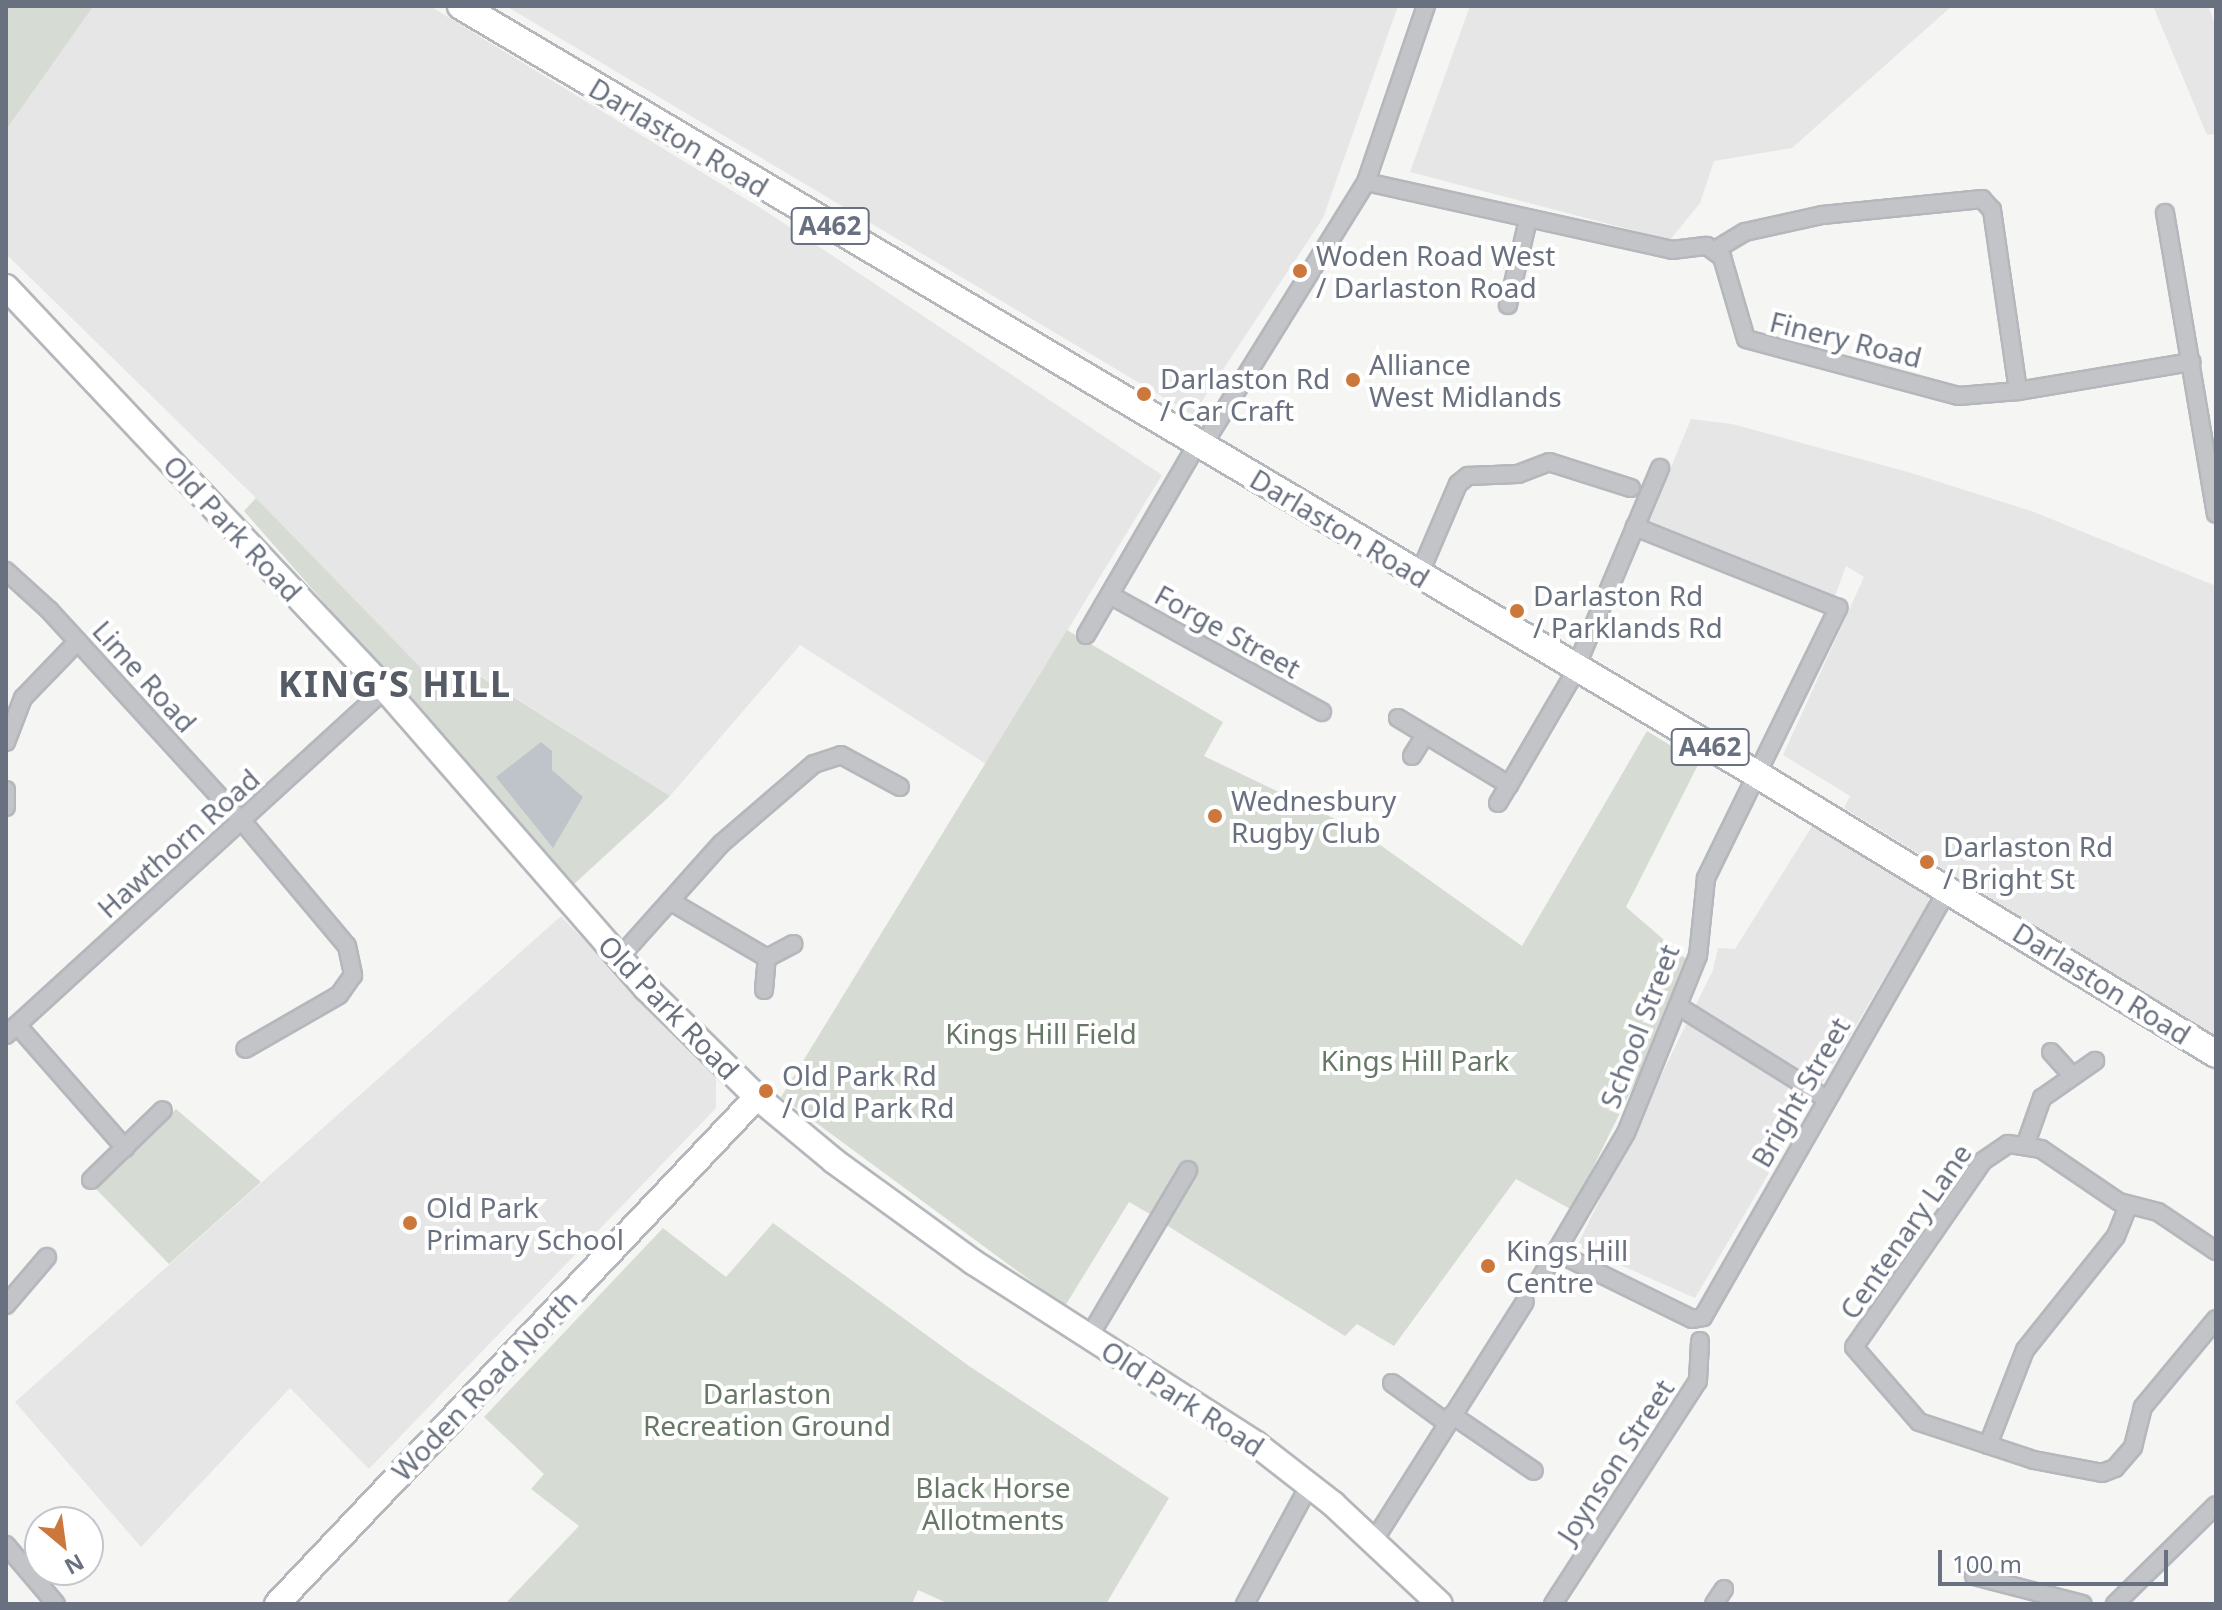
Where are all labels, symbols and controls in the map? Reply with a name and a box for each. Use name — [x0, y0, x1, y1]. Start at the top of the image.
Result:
street label: Darlaston Road — [583, 70, 775, 204]
road number: A462 — [790, 204, 870, 248]
place label: Woden Road West / Darlaston Road — [1316, 238, 1555, 304]
marker: Woden Road West / Darlaston Road — [1291, 262, 1309, 280]
street label: Finery Road — [1767, 304, 1925, 374]
place label: Alliance West Midlands — [1369, 347, 1562, 413]
place label: Darlaston Rd / Car Craft — [1160, 361, 1330, 427]
marker: Alliance West Midlands — [1344, 371, 1362, 389]
marker: Darlaston Rd / Car Craft — [1135, 385, 1153, 403]
street label: Old Park Road — [157, 448, 309, 608]
street label: Darlaston Road — [1244, 461, 1436, 595]
street label: Forge Street — [1149, 577, 1307, 685]
place label: Darlaston Rd / Parklands Rd — [1533, 578, 1723, 644]
marker: Darlaston Rd / Parklands Rd — [1508, 602, 1526, 620]
street label: Lime Road — [86, 613, 204, 739]
district label: KING’S HILL — [278, 662, 512, 706]
road number: A462 — [1670, 725, 1750, 769]
street label: Hawthorn Road — [90, 762, 266, 924]
place label: Wednesbury Rugby Club — [1231, 783, 1396, 849]
marker: Wednesbury Rugby Club — [1206, 807, 1224, 825]
place label: Darlaston Rd / Bright St — [1943, 829, 2113, 895]
marker: Darlaston Rd / Bright St — [1918, 853, 1936, 871]
street label: Darlaston Road — [2007, 915, 2197, 1051]
street label: Old Park Road — [592, 928, 746, 1086]
street label: School Street — [1592, 939, 1686, 1113]
street label: Bright Street — [1744, 1011, 1856, 1173]
park label: Kings Hill Field — [945, 1016, 1137, 1050]
park label: Kings Hill Park — [1321, 1043, 1509, 1077]
place label: Old Park Rd / Old Park Rd — [782, 1058, 954, 1124]
marker: Old Park Rd / Old Park Rd — [757, 1082, 775, 1100]
street label: Centenary Lane — [1832, 1137, 1978, 1325]
place label: Old Park Primary School — [426, 1190, 624, 1256]
marker: Old Park Primary School — [401, 1214, 419, 1232]
place label: Kings Hill Centre — [1506, 1233, 1628, 1299]
marker: Kings Hill Centre — [1477, 1255, 1499, 1277]
street label: Woden Road North — [384, 1283, 584, 1487]
street label: Old Park Road — [1095, 1333, 1271, 1463]
street label: Joynson Street — [1550, 1373, 1680, 1549]
park label: Darlaston Recreation Ground — [643, 1376, 891, 1442]
park label: Black Horse Allotments — [915, 1470, 1071, 1536]
north arrow — [24, 1506, 104, 1586]
scale bar — [1942, 1534, 2172, 1584]
text: 100 m — [1952, 1547, 2022, 1580]
text: N — [60, 1548, 90, 1583]

